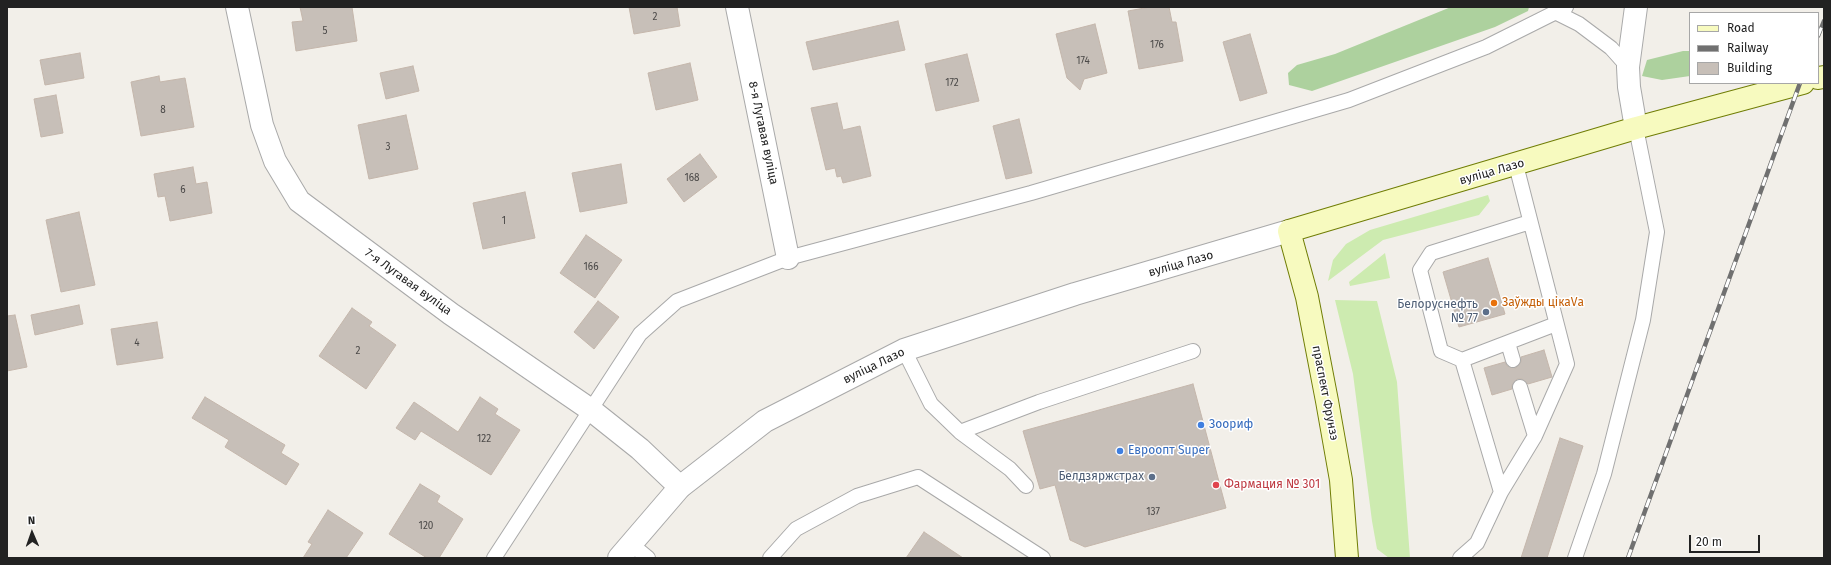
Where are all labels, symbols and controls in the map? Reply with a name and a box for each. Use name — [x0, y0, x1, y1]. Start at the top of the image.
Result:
house number: 2 — [653, 11, 657, 23]
legend — [1689, 12, 1819, 84]
text: Road — [1727, 21, 1755, 35]
house number: 5 — [322, 25, 328, 37]
house number: 176 — [1150, 39, 1164, 51]
text: Railway — [1727, 41, 1768, 55]
house number: 174 — [1076, 55, 1090, 67]
text: Building — [1727, 61, 1772, 75]
house number: 172 — [945, 77, 959, 89]
street label: 8-я Лугавая вуліца — [745, 80, 781, 186]
house number: 8 — [160, 104, 166, 116]
house number: 3 — [386, 141, 390, 153]
street label: вуліца Лазо — [1458, 156, 1526, 188]
house number: 168 — [684, 172, 700, 184]
house number: 6 — [180, 184, 186, 196]
house number: 1 — [502, 215, 506, 227]
street label: 7-я Лугавая вуліца — [362, 246, 454, 318]
street label: вуліца Лазо — [1147, 248, 1215, 280]
house number: 166 — [584, 261, 598, 273]
place label: Заўжды цікаVа — [1502, 296, 1584, 310]
place label: Белоруснефть № 77 — [1397, 298, 1478, 326]
marker: Заўжды цікаVа — [1489, 298, 1499, 308]
marker: Белоруснефть № 77 — [1481, 307, 1491, 317]
house number: 4 — [134, 337, 140, 349]
street label: праспект Фрунзэ — [1309, 344, 1341, 442]
house number: 2 — [356, 345, 360, 357]
street label: вуліца Лазо — [841, 345, 907, 387]
place label: Зоориф — [1209, 418, 1253, 432]
marker: Зоориф — [1196, 420, 1206, 430]
house number: 122 — [477, 433, 491, 445]
place label: Евроопт Super — [1128, 444, 1210, 458]
marker: Евроопт Super — [1115, 446, 1125, 456]
place label: Белдзяржстрах — [1058, 470, 1144, 484]
marker: Белдзяржстрах — [1147, 472, 1157, 482]
place label: Фармация № 301 — [1224, 478, 1320, 492]
marker: Фармация № 301 — [1211, 480, 1221, 490]
house number: 137 — [1146, 506, 1160, 518]
north arrow — [12, 513, 52, 553]
text: N — [28, 514, 35, 527]
house number: 120 — [419, 520, 433, 532]
scale bar — [1691, 527, 1762, 553]
text: 20 m — [1696, 535, 1722, 549]

